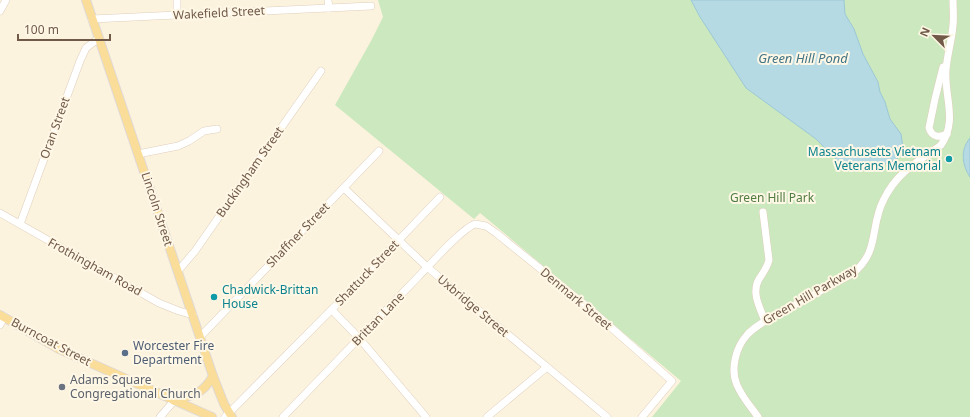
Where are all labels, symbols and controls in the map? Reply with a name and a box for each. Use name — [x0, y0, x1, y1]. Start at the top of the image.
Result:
street label: Wakefield Street — [173, 2, 266, 23]
scale bar — [18, 16, 110, 42]
north arrow — [914, 16, 954, 56]
text: 100 m — [24, 21, 59, 38]
text: N — [916, 25, 933, 39]
water label: Green Hill Pond — [758, 49, 848, 67]
street label: Oran Street — [35, 94, 74, 161]
street label: Buckingham Street — [212, 122, 288, 221]
place label: Massachusetts Vietnam Veterans Memorial — [808, 143, 941, 174]
marker: Massachusetts Vietnam Veterans Memorial — [944, 154, 954, 164]
street label: Lincoln Street — [137, 170, 178, 249]
park label: Green Hill Park — [730, 189, 815, 206]
street label: Shaffner Street — [262, 198, 334, 271]
street label: Frothingham Road — [45, 234, 145, 299]
street label: Shattuck Street — [331, 235, 403, 309]
street label: Green Hill Parkway — [759, 260, 861, 329]
street label: Denmark Street — [537, 264, 616, 334]
street label: Uxbridge Street — [434, 271, 513, 341]
place label: Chadwick-Brittan House — [222, 281, 318, 312]
street label: Brittan Lane — [348, 288, 408, 349]
marker: Chadwick-Brittan House — [209, 292, 219, 302]
street label: Burncoat Street — [8, 313, 95, 370]
place label: Worcester Fire Department — [133, 337, 214, 368]
marker: Worcester Fire Department — [120, 348, 130, 358]
place label: Adams Square Congregational Church — [70, 371, 201, 402]
marker: Adams Square Congregational Church — [57, 382, 67, 392]

